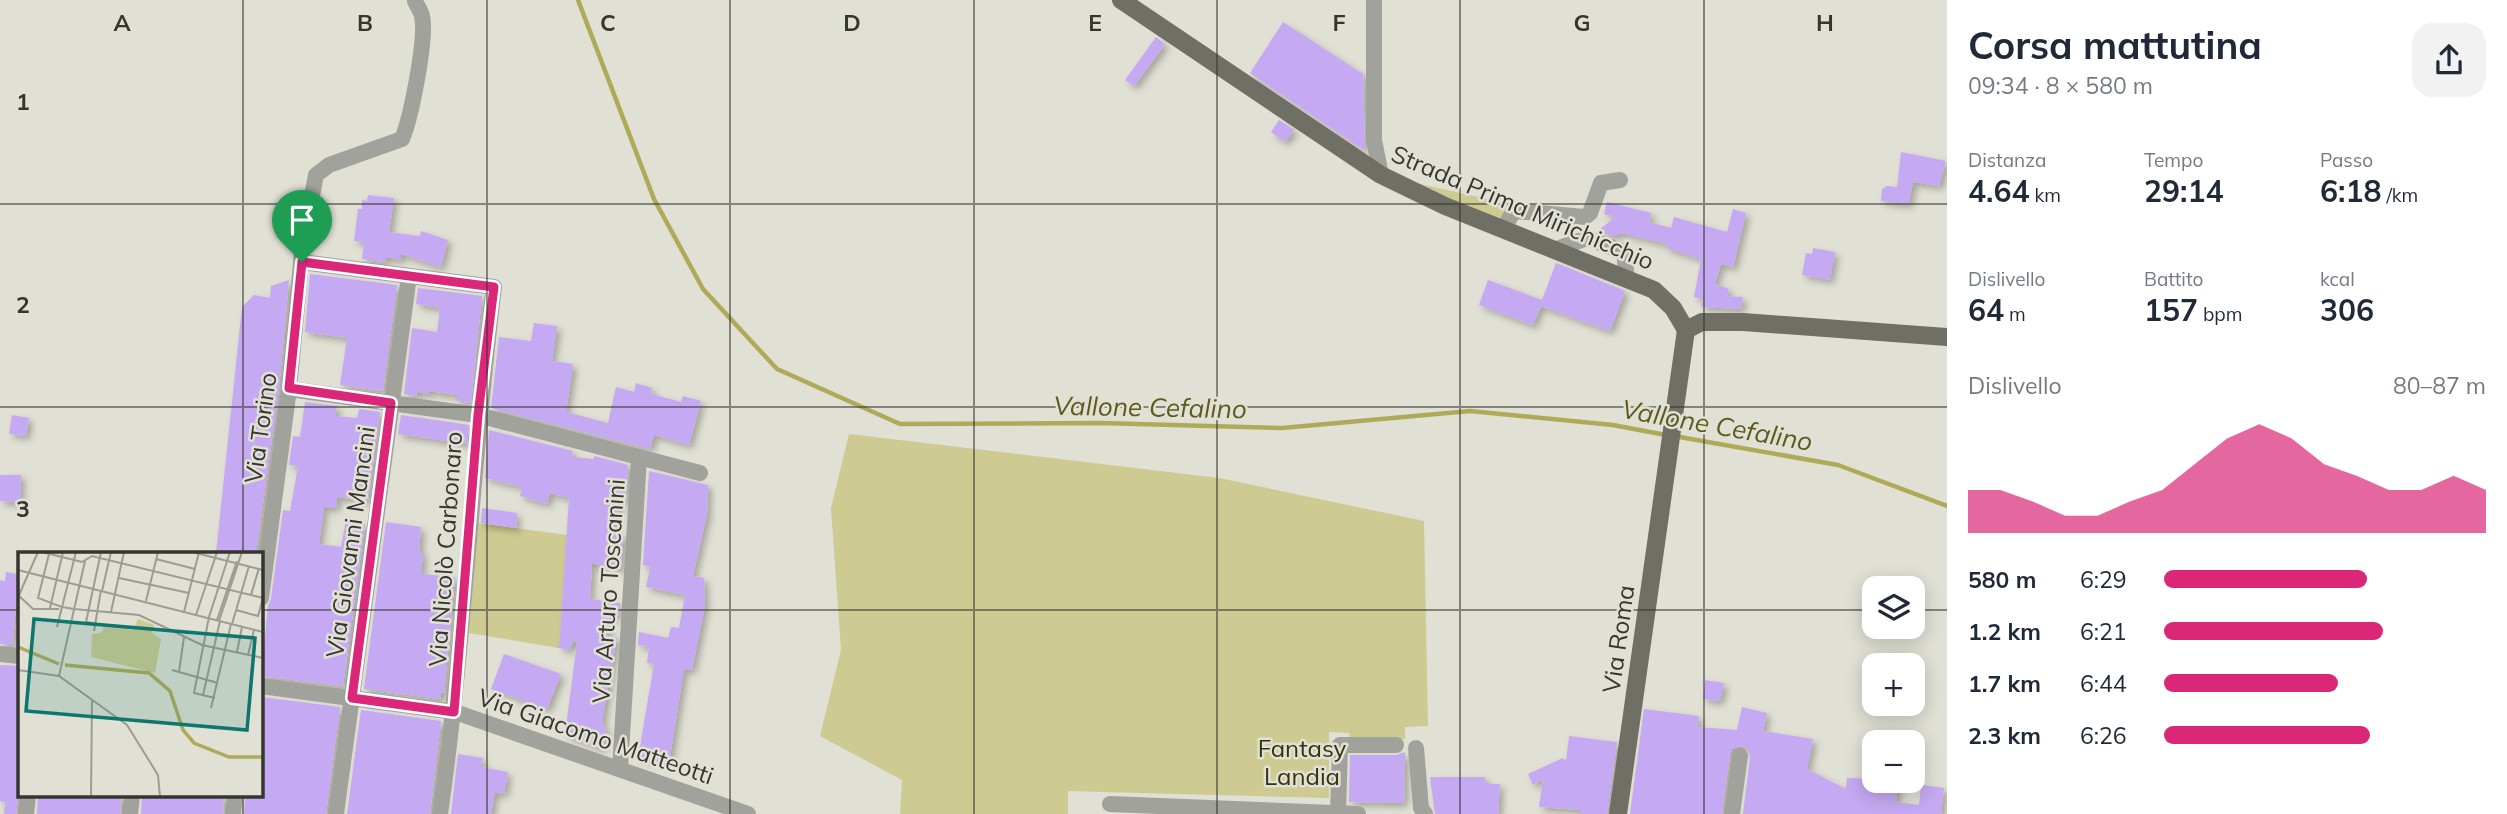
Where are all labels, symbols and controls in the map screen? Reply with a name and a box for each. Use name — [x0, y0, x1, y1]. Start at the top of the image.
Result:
text: A — [113, 8, 131, 37]
text: B — [357, 8, 373, 37]
text: C — [600, 8, 616, 37]
text: D — [843, 8, 861, 37]
text: E — [1088, 8, 1102, 37]
text: F — [1332, 8, 1346, 37]
text: G — [1573, 8, 1591, 37]
text: H — [1816, 8, 1834, 37]
text: Corsa mattutina — [1968, 21, 2262, 69]
button: share — [2412, 23, 2486, 97]
text: 09:34 · 8 × 580 m — [1968, 71, 2153, 100]
text: 1 — [16, 87, 30, 116]
street label: Strada Prima Mirichicchio — [1387, 138, 1659, 276]
text: Distanza — [1968, 148, 2046, 172]
text: Tempo — [2144, 148, 2203, 172]
text: Passo — [2320, 148, 2373, 172]
text: 4.64 — [1968, 172, 2029, 210]
text: 29:14 — [2144, 172, 2223, 210]
text: 6:18 — [2320, 172, 2381, 210]
text: km — [2029, 183, 2061, 207]
text: /km — [2381, 183, 2418, 207]
pin — [272, 190, 332, 262]
icon: arrive — [283, 201, 321, 239]
text: Dislivello — [1968, 267, 2045, 291]
text: Battito — [2144, 267, 2203, 291]
text: kcal — [2320, 267, 2355, 291]
text: 2 — [16, 290, 30, 319]
text: 64 — [1968, 291, 2004, 329]
text: 157 — [2144, 291, 2198, 329]
text: 306 — [2320, 291, 2374, 329]
text: m — [2004, 302, 2026, 326]
text: bpm — [2198, 302, 2242, 326]
street label: Via Torino — [237, 371, 283, 485]
text: Dislivello — [1968, 371, 2062, 400]
text: 80–87 m — [2393, 371, 2486, 400]
water label: Vallone Cefalino — [1053, 389, 1247, 425]
water label: Vallone Cefalino — [1619, 392, 1815, 458]
street label: Via Giovanni Mancini — [319, 424, 381, 660]
street label: Via Nicolò Carbonaro — [422, 430, 468, 668]
street label: Via Arturo Toscanini — [585, 478, 631, 704]
text: 3 — [16, 494, 30, 523]
inset map — [18, 552, 262, 796]
text: 580 m — [1968, 565, 2036, 594]
text: 6:29 — [2080, 565, 2127, 594]
map controls — [1862, 576, 1925, 793]
button: layers — [1862, 576, 1925, 639]
street label: Via Roma — [1596, 583, 1640, 695]
text: 1.2 km — [1968, 617, 2041, 646]
text: 6:21 — [2080, 617, 2127, 646]
button: + — [1862, 653, 1925, 716]
text: 1.7 km — [1968, 669, 2041, 698]
text: 6:44 — [2080, 669, 2127, 698]
street label: Via Giacomo Matteotti — [474, 682, 718, 790]
text: 2.3 km — [1968, 721, 2041, 750]
text: 6:26 — [2080, 721, 2127, 750]
button: − — [1862, 730, 1925, 793]
park label: Fantasy Landia — [1258, 733, 1347, 791]

